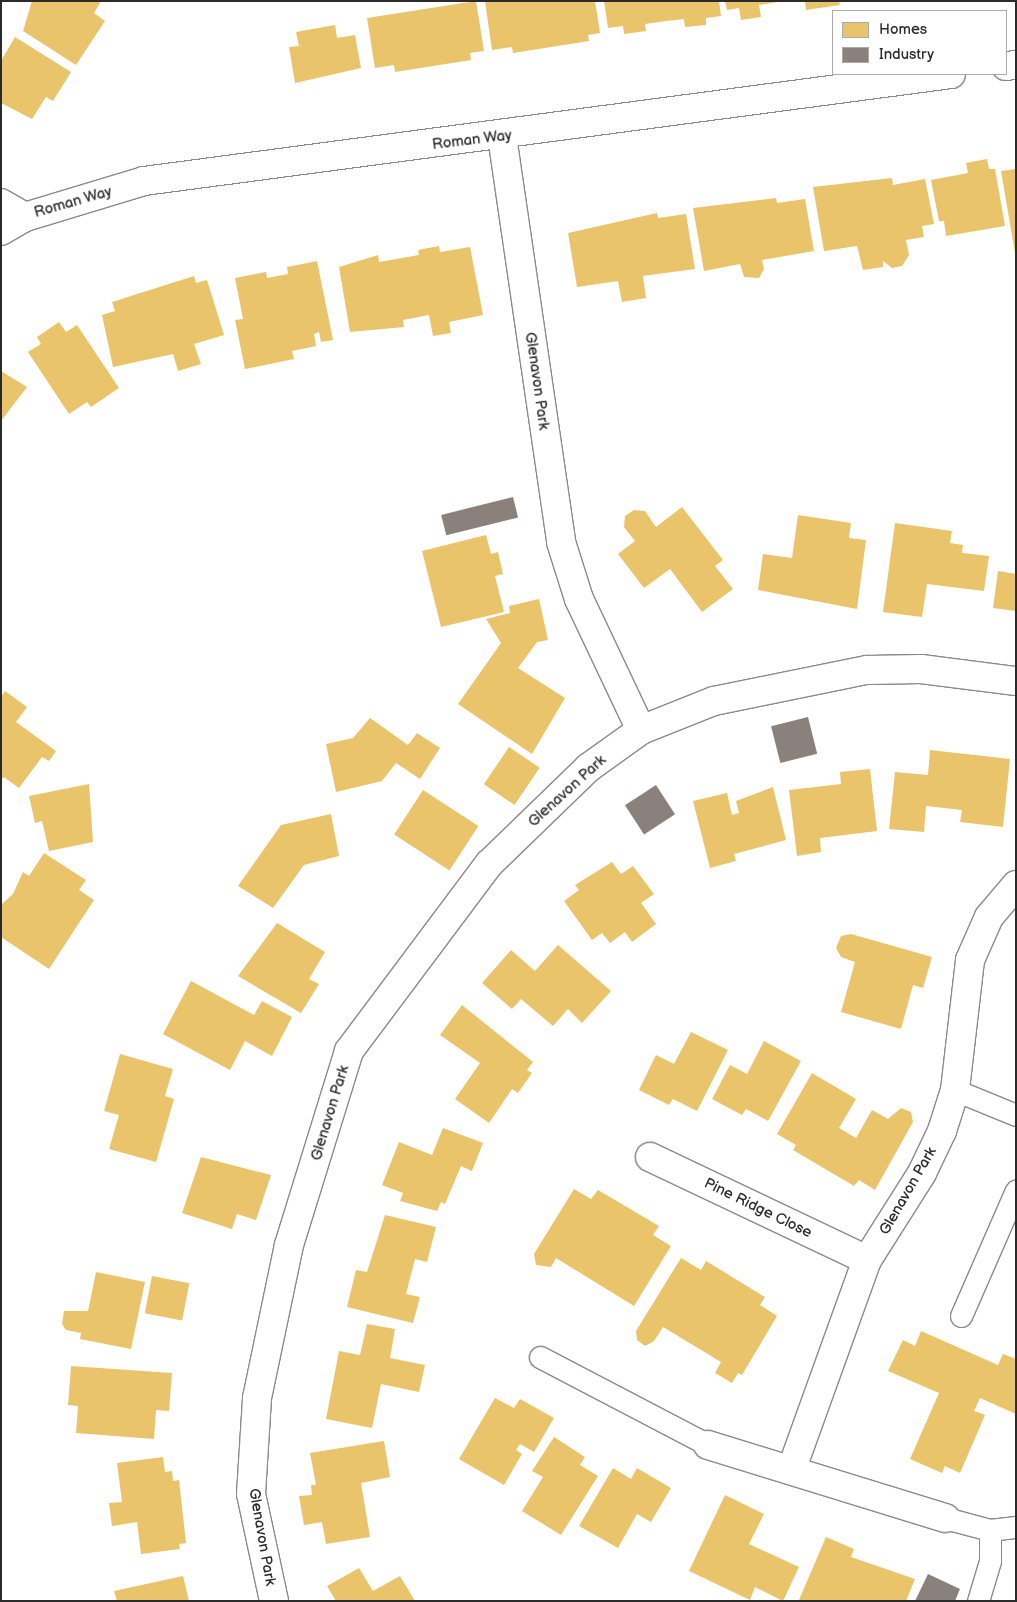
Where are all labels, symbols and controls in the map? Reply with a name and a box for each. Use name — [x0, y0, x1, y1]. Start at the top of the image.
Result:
legend — [832, 10, 1007, 75]
text: Homes — [879, 20, 927, 39]
text: Industry — [879, 45, 934, 64]
street label: Roman Way — [431, 126, 513, 154]
street label: Roman Way — [32, 182, 114, 222]
street label: Glenavon Park — [521, 331, 553, 431]
street label: Glenavon Park — [524, 751, 610, 831]
street label: Glenavon Park — [307, 1063, 353, 1163]
street label: Glenavon Park — [876, 1144, 940, 1238]
street label: Pine Ridge Close — [701, 1174, 815, 1242]
street label: Glenavon Park — [245, 1487, 279, 1587]

